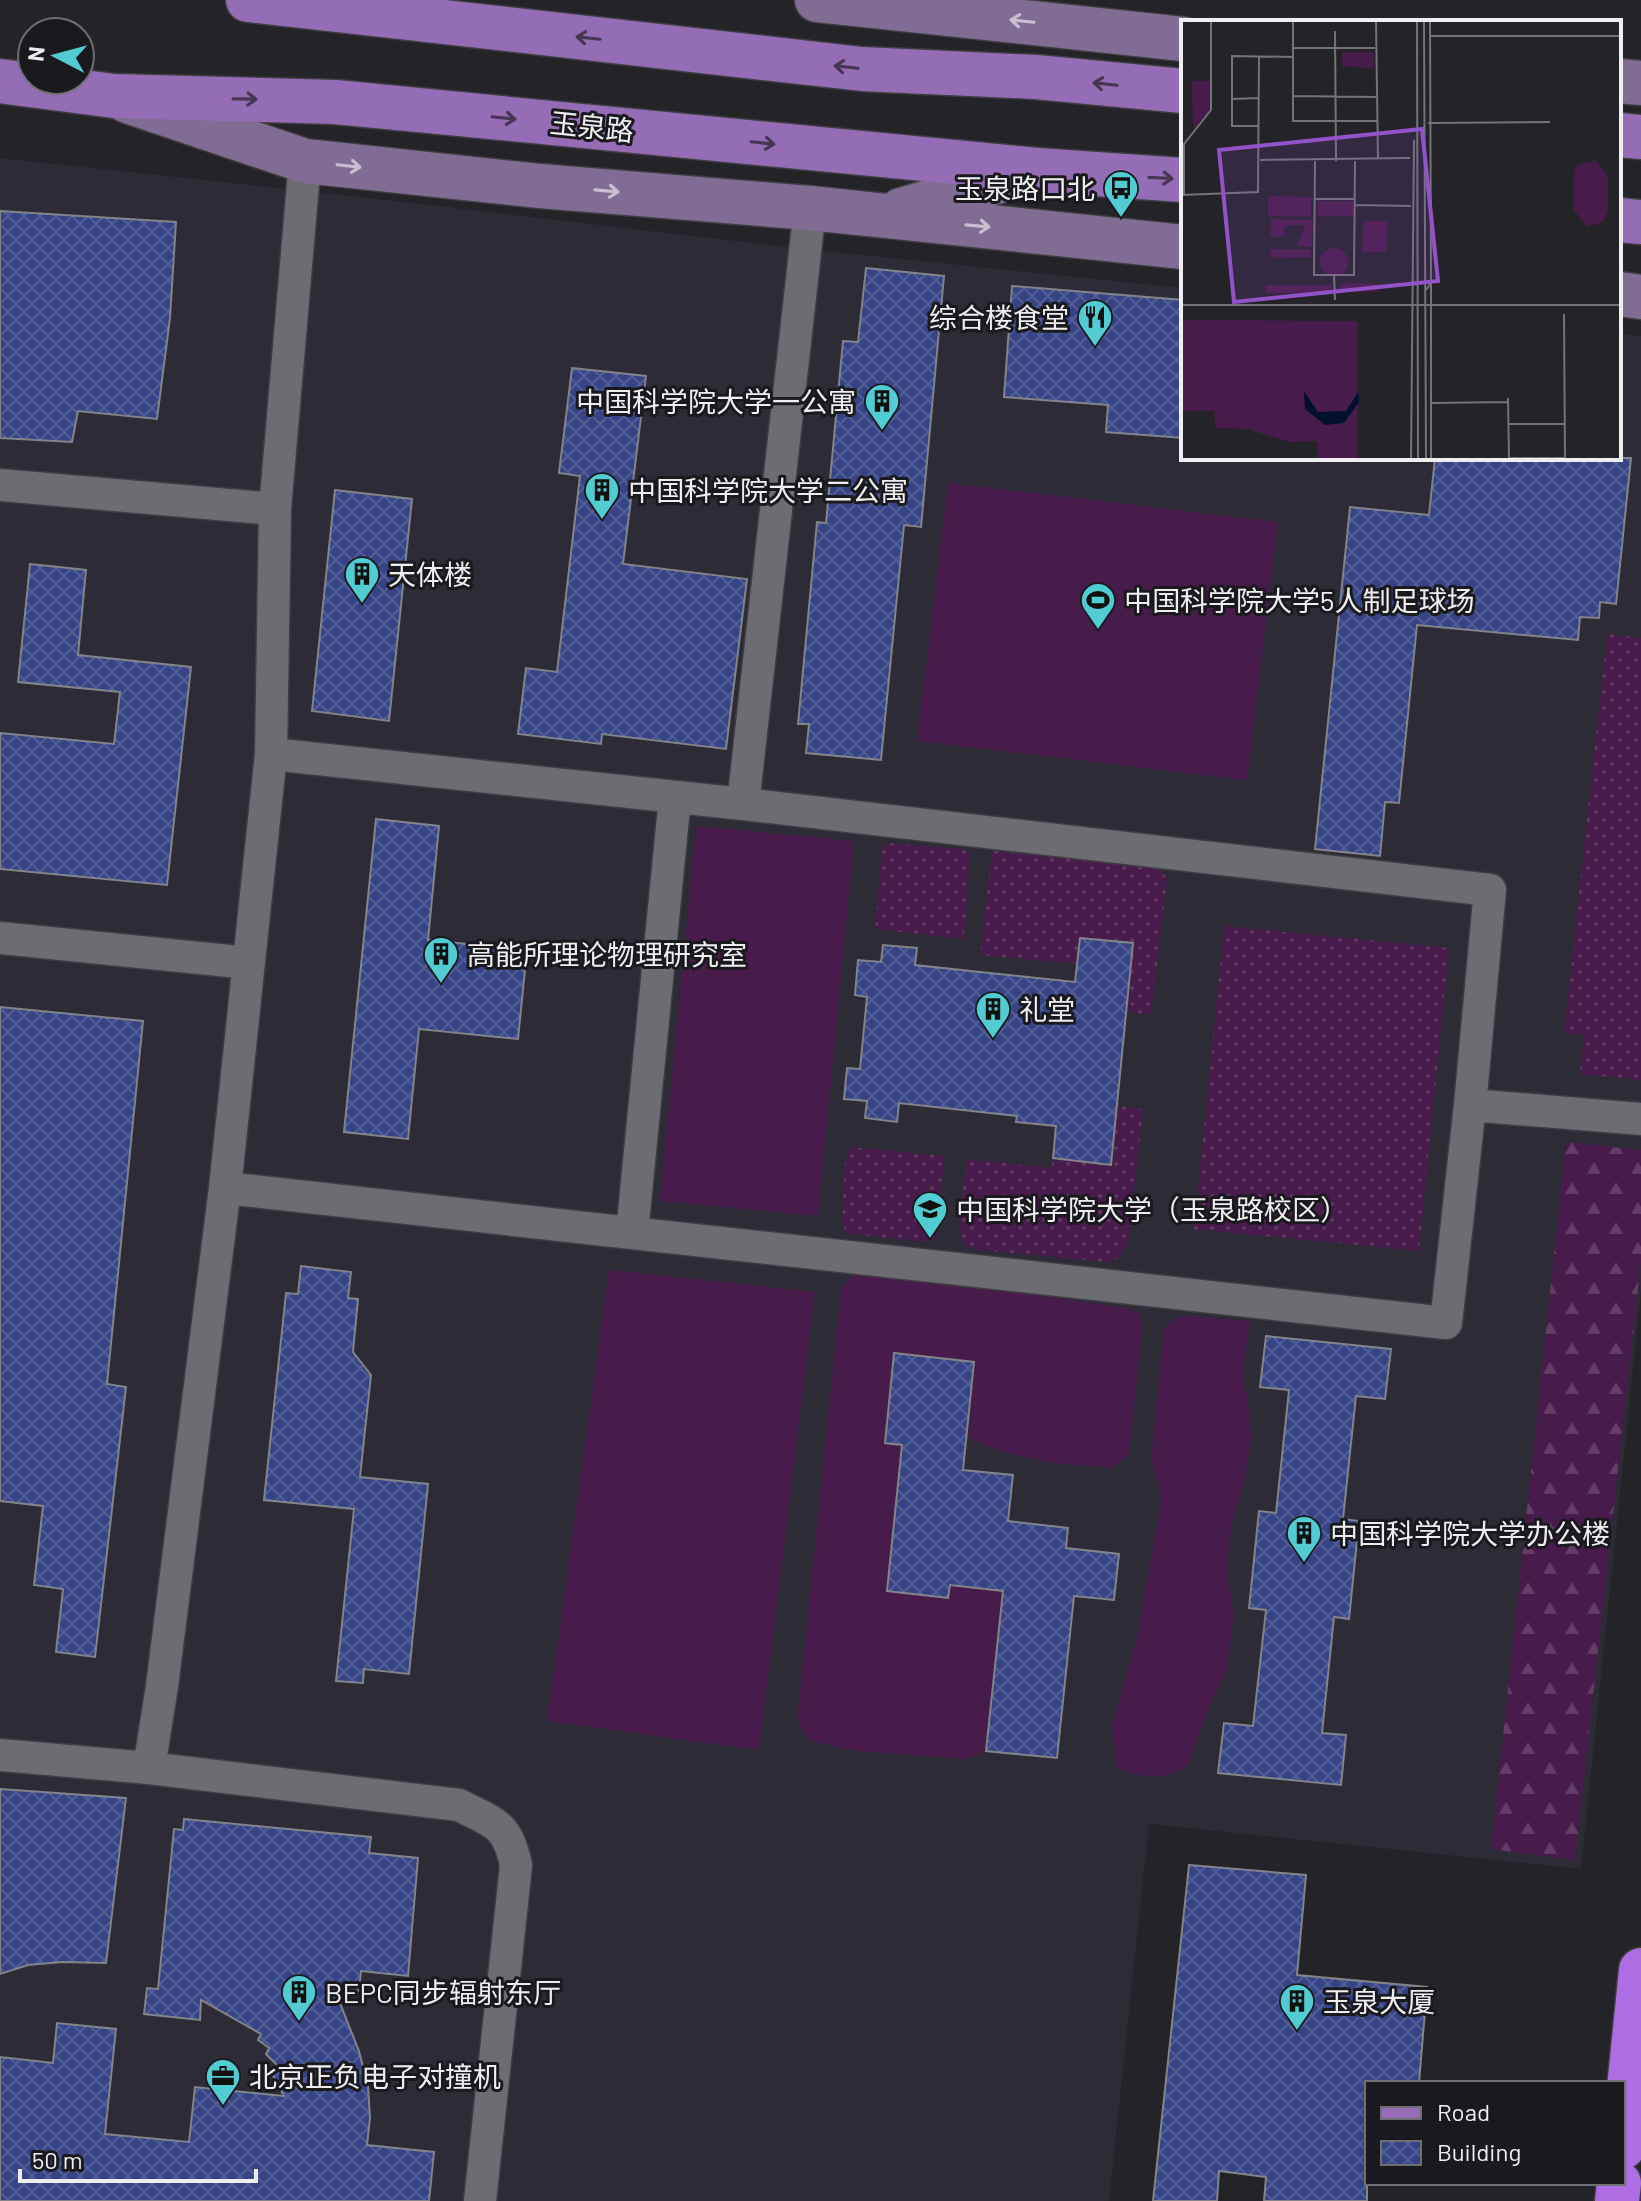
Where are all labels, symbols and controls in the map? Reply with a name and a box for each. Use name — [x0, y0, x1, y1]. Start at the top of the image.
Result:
one-way arrow — [1009, 14, 1036, 29]
north arrow — [16, 16, 96, 96]
inset map — [1181, 20, 1621, 460]
one-way arrow — [575, 31, 602, 46]
text: N — [21, 45, 49, 62]
one-way arrow — [833, 60, 860, 75]
one-way arrow — [1092, 76, 1119, 91]
one-way arrow — [231, 92, 258, 107]
street label: 玉泉路 — [548, 105, 636, 147]
one-way arrow — [490, 111, 517, 126]
one-way arrow — [749, 136, 776, 151]
one-way arrow — [335, 158, 361, 173]
bus stop icon: 玉泉路口北 — [1102, 169, 1140, 219]
place label: 玉泉路口北 — [955, 171, 1095, 205]
one-way arrow — [1147, 171, 1174, 186]
one-way arrow — [593, 184, 620, 199]
one-way arrow — [964, 219, 991, 234]
restaurant icon: 综合楼食堂 — [1076, 298, 1114, 348]
place label: 综合楼食堂 — [929, 300, 1069, 334]
building icon: 中国科学院大学一公寓 — [863, 382, 901, 432]
place label: 中国科学院大学一公寓 — [576, 384, 856, 418]
building icon: 中国科学院大学二公寓 — [583, 471, 621, 521]
place label: 中国科学院大学二公寓 — [628, 473, 908, 507]
building icon: 天体楼 — [343, 555, 381, 605]
place label: 天体楼 — [388, 557, 472, 591]
sports icon: 中国科学院大学5人制足球场 — [1079, 581, 1117, 631]
place label: 中国科学院大学5人制足球场 — [1124, 583, 1474, 617]
building icon: 高能所理论物理研究室 — [422, 935, 460, 985]
place label: 高能所理论物理研究室 — [467, 937, 747, 971]
building icon: 礼堂 — [974, 990, 1012, 1040]
place label: 礼堂 — [1019, 992, 1075, 1026]
school or university icon: 中国科学院大学（玉泉路校区） — [911, 1190, 949, 1240]
place label: 中国科学院大学（玉泉路校区） — [956, 1192, 1348, 1226]
building icon: 中国科学院大学办公楼 — [1285, 1514, 1323, 1564]
place label: 中国科学院大学办公楼 — [1330, 1516, 1610, 1550]
building icon: BEPC同步辐射东厅 — [280, 1973, 318, 2023]
place label: BEPC同步辐射东厅 — [325, 1975, 561, 2009]
building icon: 玉泉大厦 — [1278, 1982, 1316, 2032]
place label: 玉泉大厦 — [1323, 1984, 1435, 2018]
office icon: 北京正负电子对撞机 — [204, 2057, 242, 2107]
place label: 北京正负电子对撞机 — [249, 2059, 501, 2093]
legend — [1365, 2081, 1625, 2185]
text: Road — [1437, 2097, 1490, 2126]
scale bar — [20, 2133, 256, 2183]
text: Building — [1437, 2137, 1521, 2166]
text: 50 m — [32, 2145, 83, 2174]

